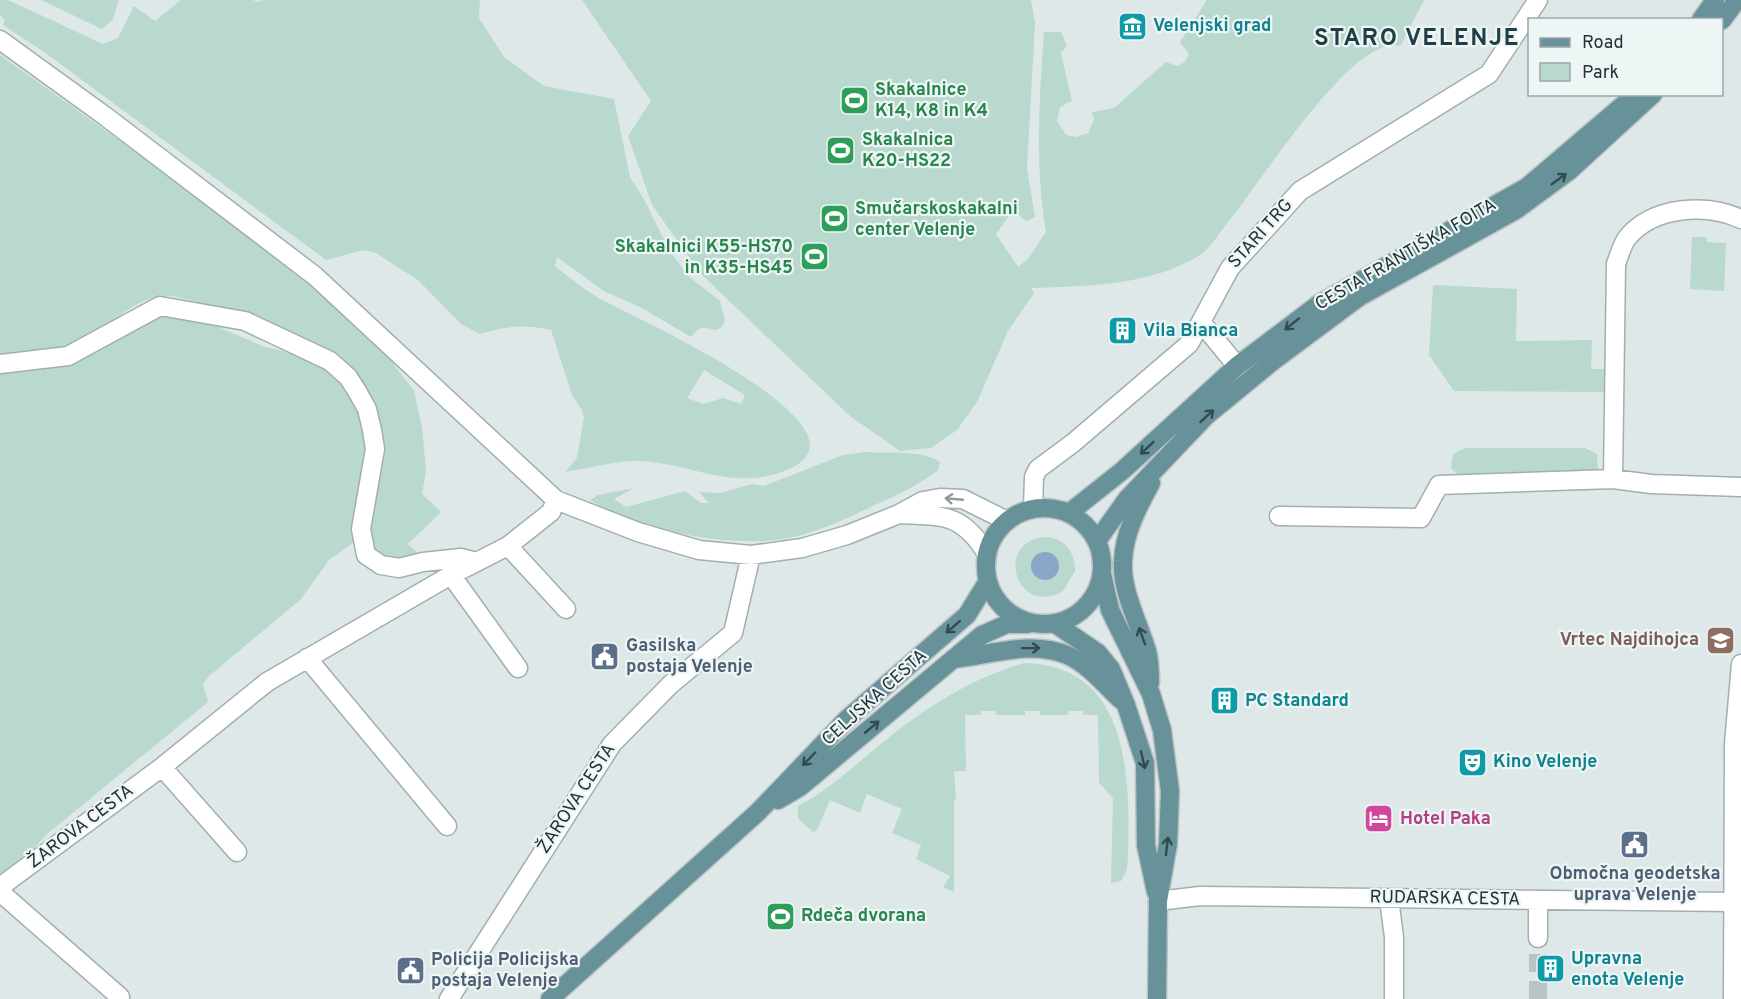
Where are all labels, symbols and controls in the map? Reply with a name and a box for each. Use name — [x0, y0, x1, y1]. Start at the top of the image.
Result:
museum icon: Velenjski grad — [1116, 10, 1148, 42]
place label: Velenjski grad — [1153, 15, 1271, 38]
legend — [1528, 18, 1723, 96]
district label: STARO VELENJE — [1314, 24, 1520, 54]
text: Road — [1582, 32, 1624, 55]
text: Park — [1582, 62, 1619, 85]
place label: Skakalnice K14, K8 in K4 — [875, 79, 988, 123]
sports icon: Skakalnice K14, K8 in K4 — [838, 84, 870, 116]
place label: Skakalnica K20-HS22 — [862, 129, 953, 173]
sports icon: Skakalnica K20-HS22 — [825, 134, 857, 166]
one-way arrow — [1550, 173, 1566, 185]
street label: CESTA FRANTIŠKA FOITA — [1310, 192, 1501, 316]
street label: STARI TRG — [1224, 194, 1298, 274]
place label: Smučarskoskakalni center Velenje — [855, 198, 1018, 242]
sports icon: Smučarskoskakalni center Velenje — [818, 203, 850, 235]
place label: Skakalnici K55-HS70 in K35-HS45 — [615, 236, 793, 280]
sports icon: Skakalnici K55-HS70 in K35-HS45 — [798, 241, 830, 273]
building icon: Vila Bianca — [1106, 315, 1138, 347]
one-way arrow — [1285, 318, 1301, 331]
place label: Vila Bianca — [1143, 320, 1238, 343]
one-way arrow — [1199, 409, 1214, 424]
one-way arrow — [1140, 441, 1155, 455]
one-way arrow — [944, 493, 964, 504]
one-way arrow — [945, 621, 961, 634]
school or university icon: Vrtec Najdihojca — [1704, 624, 1736, 656]
one-way arrow — [1136, 627, 1147, 646]
place label: Vrtec Najdihojca — [1560, 629, 1699, 652]
place label: Gasilska postaja Velenje — [626, 635, 753, 679]
public building icon: Gasilska postaja Velenje — [589, 640, 621, 672]
one-way arrow — [1020, 642, 1040, 654]
street label: CELJSKA CESTA — [818, 645, 932, 751]
building icon: PC Standard — [1208, 685, 1240, 717]
place label: PC Standard — [1245, 690, 1349, 713]
one-way arrow — [864, 720, 880, 733]
street label: ŽAROVA CESTA — [531, 738, 621, 858]
theatre icon: Kino Velenje — [1456, 746, 1488, 778]
one-way arrow — [1138, 750, 1150, 769]
one-way arrow — [802, 751, 816, 766]
place label: Kino Velenje — [1493, 751, 1597, 774]
street label: ŽAROVA CESTA — [22, 778, 139, 874]
hotel icon: Hotel Paka — [1363, 803, 1395, 835]
place label: Hotel Paka — [1400, 808, 1491, 831]
public building icon: Območna geodetska uprava Velenje — [1619, 829, 1651, 861]
one-way arrow — [1162, 837, 1173, 857]
place label: Območna geodetska uprava Velenje — [1549, 863, 1721, 907]
street label: RUDARSKA CESTA — [1369, 886, 1521, 912]
sports icon: Rdeča dvorana — [764, 900, 796, 932]
place label: Rdeča dvorana — [801, 905, 926, 928]
place label: Upravna enota Velenje — [1571, 948, 1684, 992]
place label: Policija Policijska postaja Velenje — [431, 949, 579, 993]
building icon: Upravna enota Velenje — [1534, 953, 1566, 985]
public building icon: Policija Policijska postaja Velenje — [394, 954, 426, 986]

